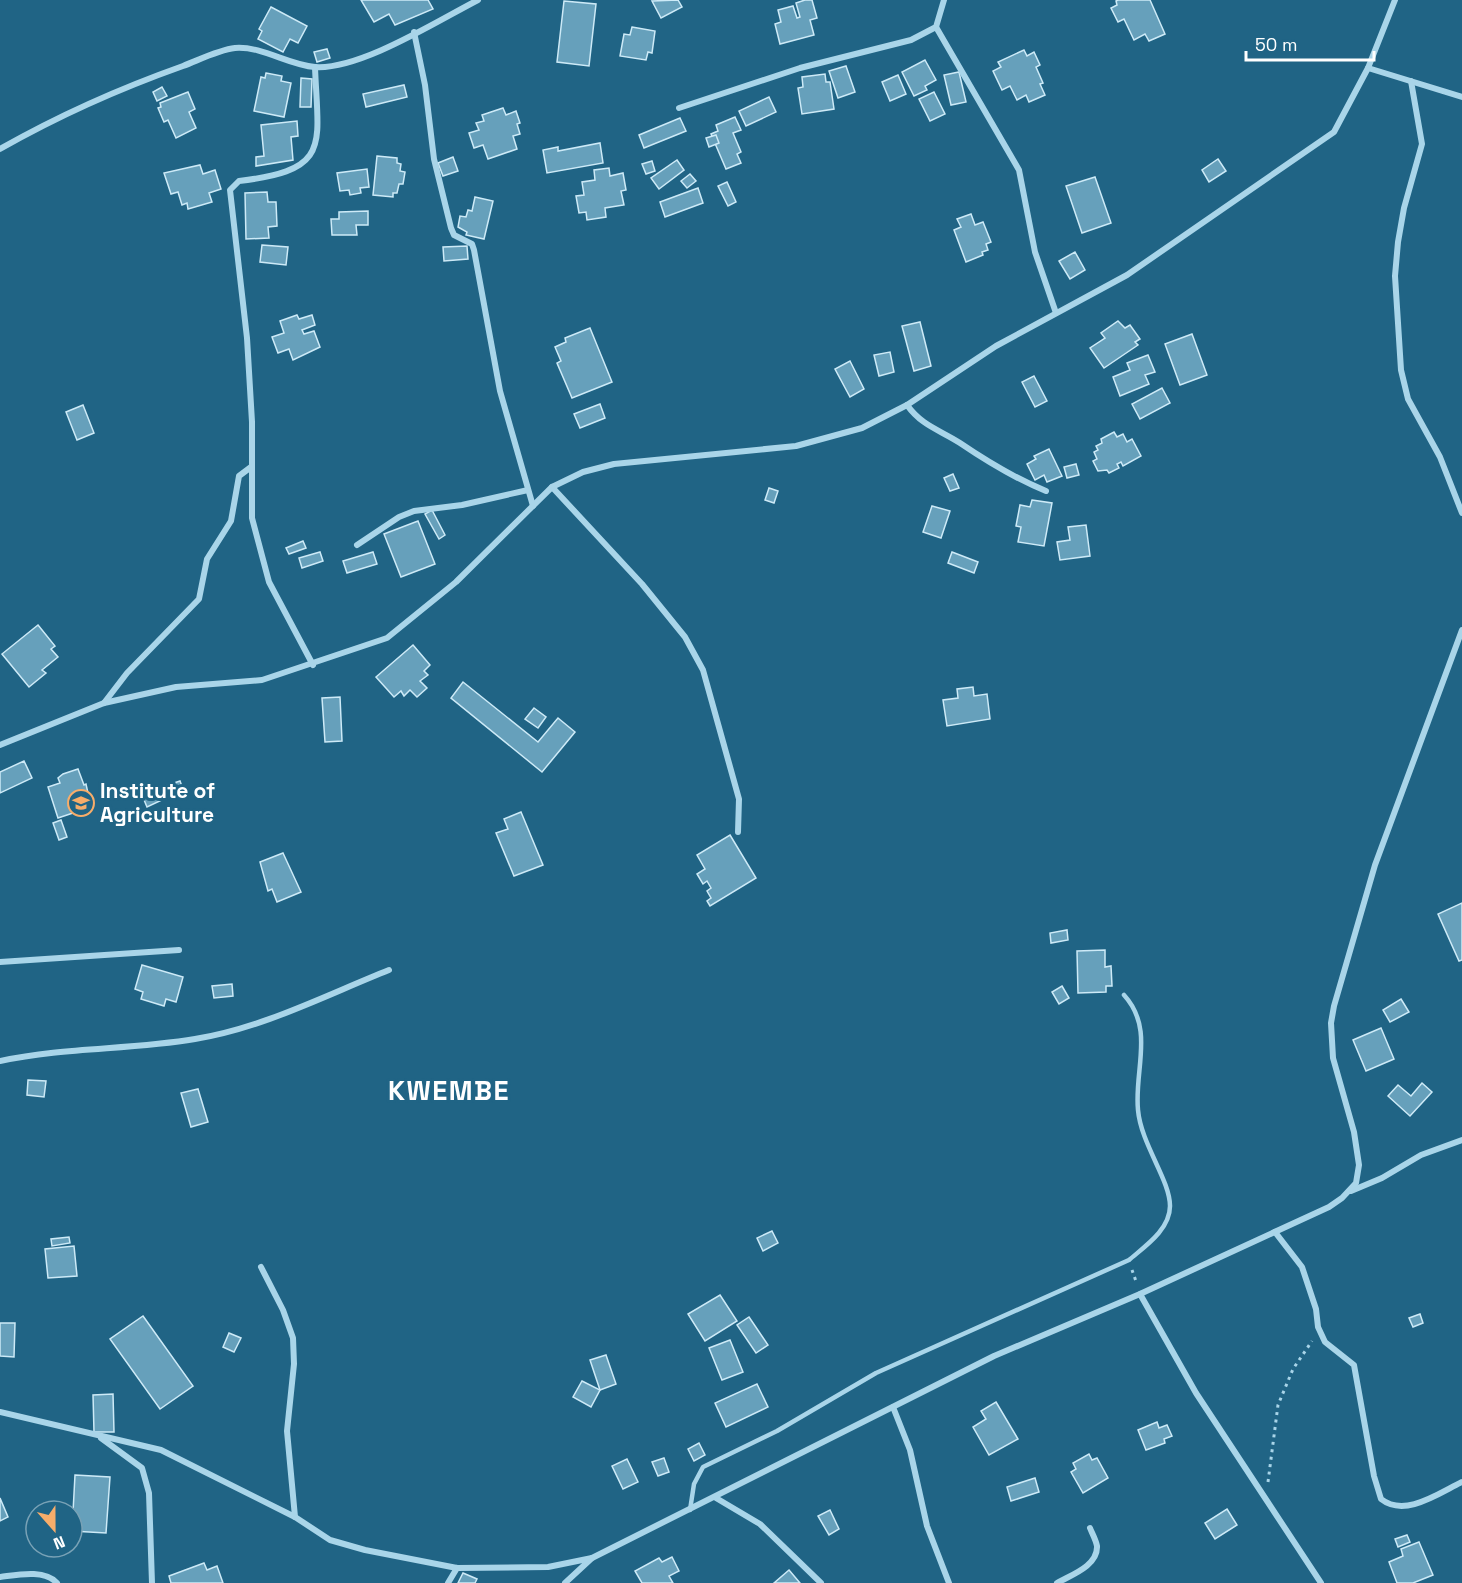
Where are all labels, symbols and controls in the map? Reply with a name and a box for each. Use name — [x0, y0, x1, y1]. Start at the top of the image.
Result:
scale bar — [1246, 24, 1374, 62]
text: 50 m — [1255, 33, 1297, 56]
place label: Institute of Agriculture — [100, 777, 215, 828]
school or university icon: Institute of Agriculture — [66, 788, 96, 818]
district label: KWEMBE — [388, 1073, 510, 1108]
north arrow — [24, 1499, 84, 1559]
text: N — [50, 1531, 68, 1554]

